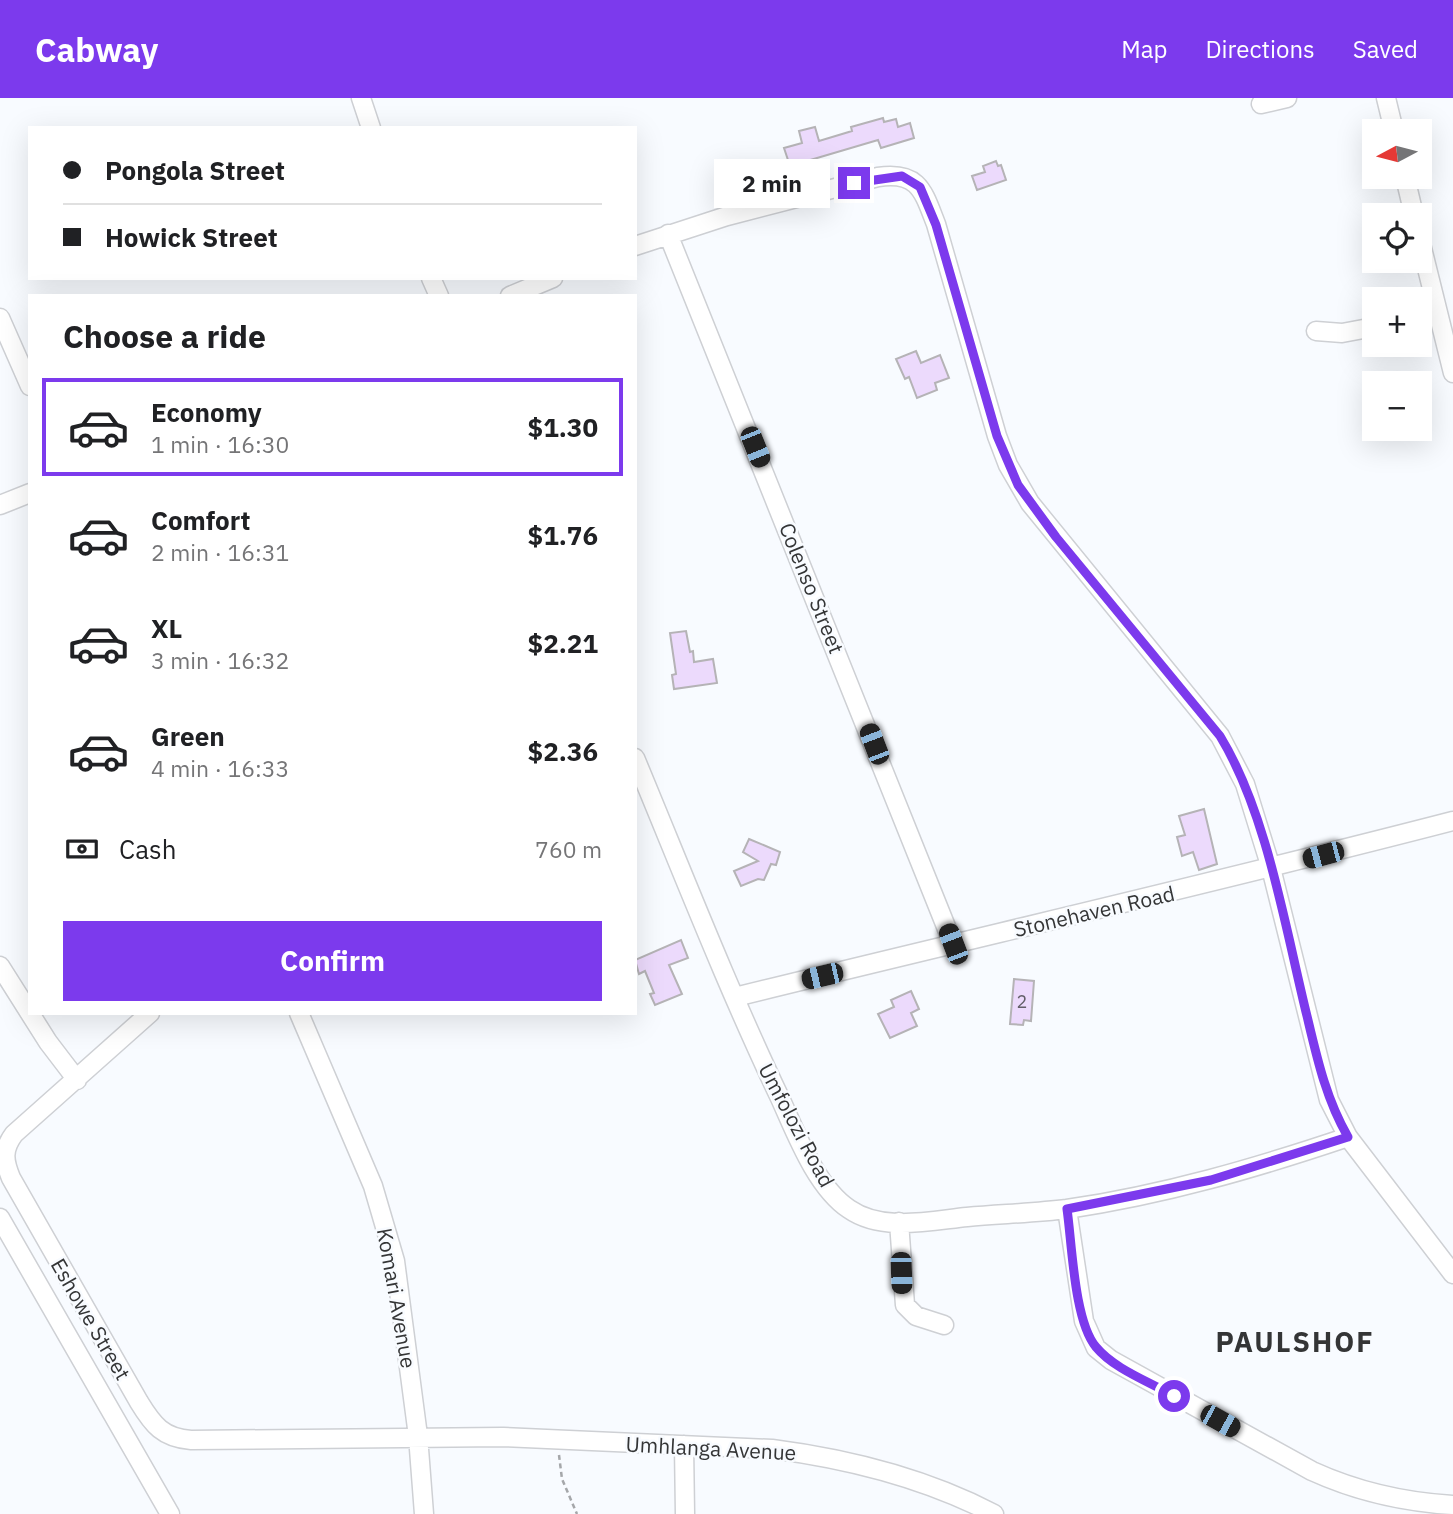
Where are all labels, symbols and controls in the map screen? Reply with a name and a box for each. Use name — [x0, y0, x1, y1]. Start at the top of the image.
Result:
text: Cabway — [35, 28, 158, 71]
text: Map — [1121, 33, 1167, 65]
text: Directions — [1205, 33, 1315, 65]
text: Saved — [1353, 33, 1418, 65]
north arrow — [1362, 119, 1432, 189]
map controls — [1362, 119, 1432, 441]
text: Pongola Street — [105, 153, 285, 187]
callout: 2 min — [714, 158, 830, 208]
route end — [838, 167, 870, 199]
text: 2 min — [742, 168, 802, 198]
button: locate — [1362, 203, 1432, 273]
text: Howick Street — [105, 220, 278, 254]
button: + — [1362, 287, 1432, 357]
text: Choose a ride — [63, 315, 266, 357]
button: − — [1362, 371, 1432, 441]
text: Economy — [151, 395, 262, 429]
icon: car — [67, 396, 130, 459]
text: $1.30 — [528, 410, 598, 444]
car — [738, 424, 773, 470]
text: 1 min · 16:30 — [151, 429, 289, 459]
text: Comfort — [151, 503, 250, 537]
icon: car — [67, 504, 130, 567]
text: $1.76 — [528, 518, 598, 552]
street label: Colenso Street — [773, 519, 851, 657]
text: 2 min · 16:31 — [151, 537, 289, 567]
text: XL — [151, 611, 182, 645]
icon: car — [67, 612, 130, 675]
text: $2.21 — [528, 626, 598, 660]
text: 3 min · 16:32 — [151, 645, 289, 675]
text: Green — [151, 719, 225, 753]
icon: car — [67, 720, 130, 783]
car — [857, 721, 892, 767]
text: $2.36 — [528, 734, 598, 768]
text: 4 min · 16:33 — [151, 753, 289, 783]
icon: cash — [63, 830, 101, 868]
text: Cash — [119, 832, 176, 866]
text: 760 m — [535, 834, 602, 864]
car — [1300, 839, 1347, 871]
street label: Stonehaven Road — [1011, 879, 1177, 943]
button: Confirm — [63, 921, 602, 1001]
car — [936, 921, 971, 967]
car — [800, 961, 845, 991]
house number: 2 — [1017, 990, 1027, 1013]
street label: Umfolozi Road — [753, 1058, 841, 1192]
street label: Komari Avenue — [371, 1226, 423, 1370]
car — [890, 1252, 913, 1294]
street label: Eshowe Street — [45, 1253, 137, 1385]
district label: PAULSHOF — [1215, 1323, 1375, 1360]
route start — [1158, 1380, 1190, 1412]
car — [1197, 1402, 1244, 1440]
street label: Umhlanga Avenue — [625, 1430, 797, 1466]

